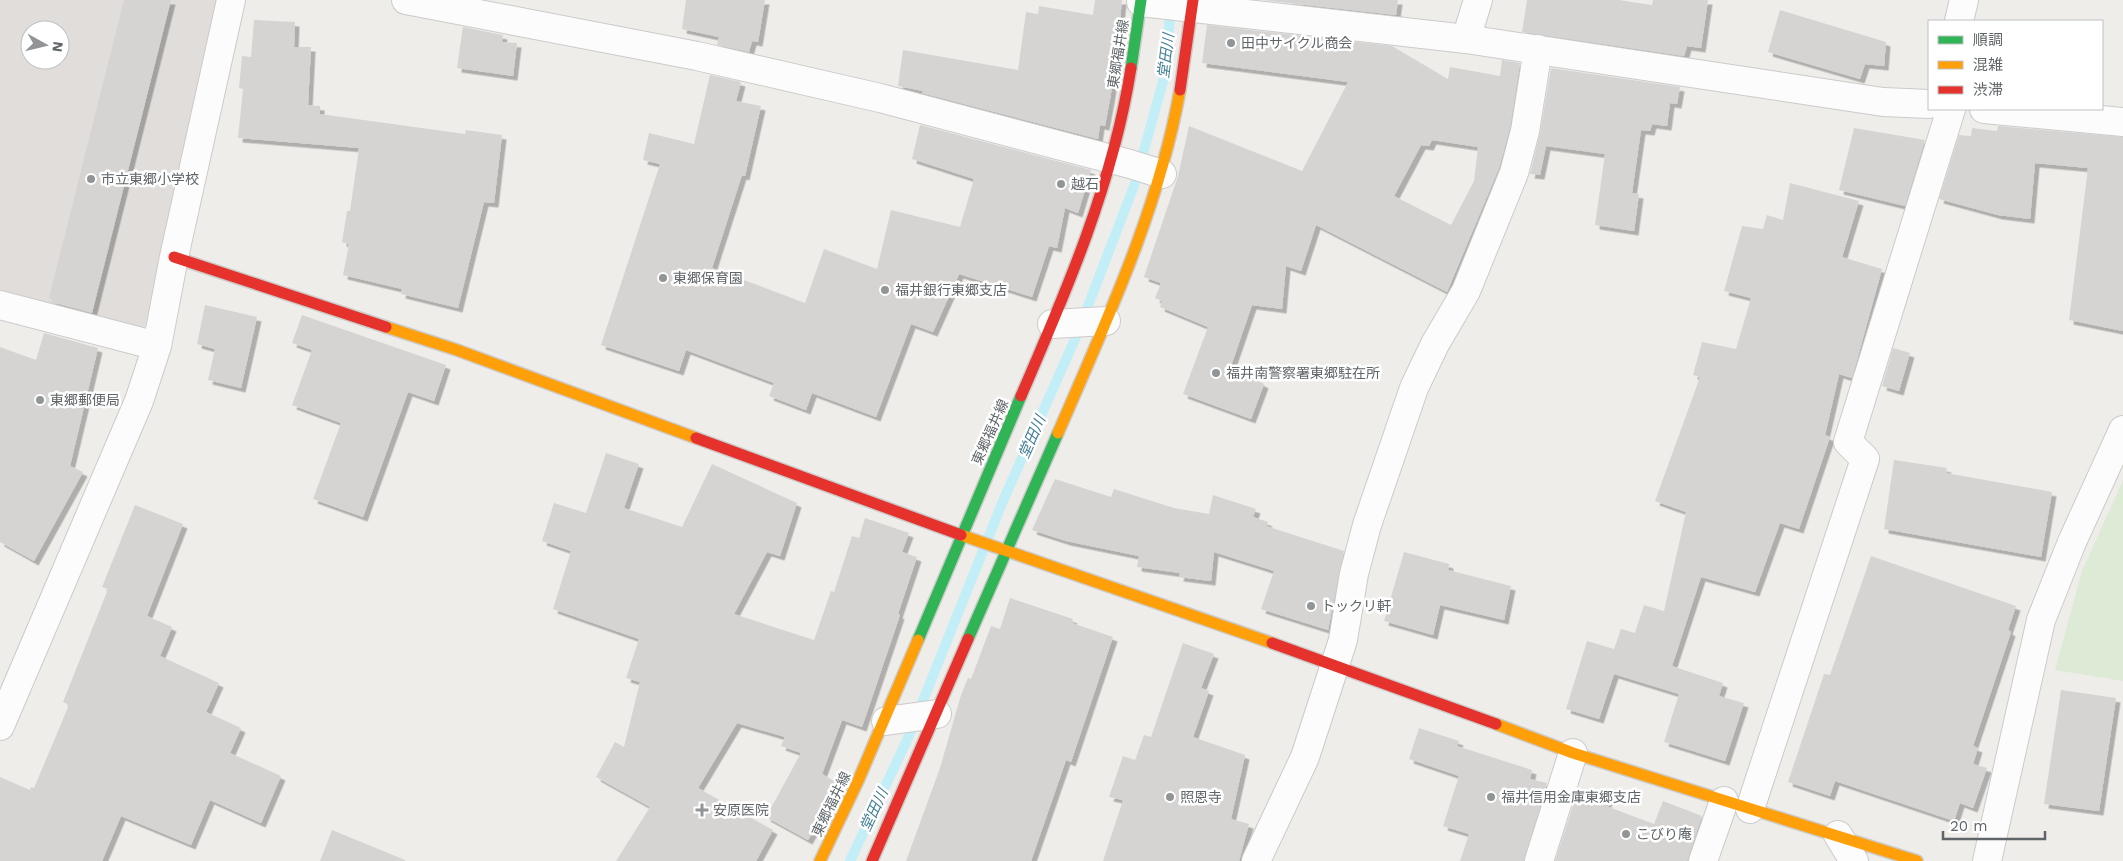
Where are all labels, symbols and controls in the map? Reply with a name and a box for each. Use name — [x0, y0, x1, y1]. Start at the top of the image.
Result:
street label: 東郷福井線 — [1105, 18, 1131, 90]
north arrow — [20, 20, 70, 70]
legend — [1928, 20, 2103, 110]
water label: 堂田川 — [1154, 31, 1178, 79]
text: 順調 — [1973, 31, 2003, 49]
place label: 田中サイクル商会 — [1241, 35, 1352, 51]
marker: 田中サイクル商会 — [1225, 37, 1237, 49]
text: N — [49, 41, 67, 53]
text: 混雑 — [1973, 56, 2003, 74]
text: 渋滞 — [1973, 81, 2003, 99]
place label: 市立東郷小学校 — [101, 171, 199, 187]
marker: 市立東郷小学校 — [85, 173, 97, 185]
place label: 越石 — [1071, 176, 1099, 192]
marker: 越石 — [1055, 178, 1067, 190]
place label: 東郷保育園 — [673, 270, 743, 286]
marker: 東郷保育園 — [657, 272, 669, 284]
place label: 福井銀行東郷支店 — [895, 282, 1007, 298]
marker: 福井銀行東郷支店 — [879, 284, 891, 296]
place label: 福井南警察署東郷駐在所 — [1226, 365, 1380, 381]
marker: 福井南警察署東郷駐在所 — [1210, 367, 1222, 379]
place label: 東郷郵便局 — [50, 392, 120, 408]
marker: 東郷郵便局 — [34, 394, 46, 406]
street label: 東郷福井線 — [968, 397, 1012, 467]
water label: 堂田川 — [1015, 411, 1050, 461]
place label: トックリ軒 — [1321, 598, 1391, 614]
marker: トックリ軒 — [1305, 600, 1317, 612]
street label: 東郷福井線 — [808, 769, 854, 839]
water label: 堂田川 — [856, 784, 893, 834]
place label: 照恩寺 — [1180, 789, 1222, 805]
place label: 福井信用金庫東郷支店 — [1501, 789, 1641, 805]
marker: 照恩寺 — [1164, 791, 1176, 803]
marker: 福井信用金庫東郷支店 — [1485, 791, 1497, 803]
place label: 安原医院 — [713, 802, 769, 818]
marker: 安原医院 — [695, 803, 709, 817]
scale bar — [1943, 808, 2046, 840]
text: 20 m — [1950, 817, 1988, 835]
place label: こびり庵 — [1636, 826, 1692, 842]
marker: こびり庵 — [1620, 828, 1632, 840]

